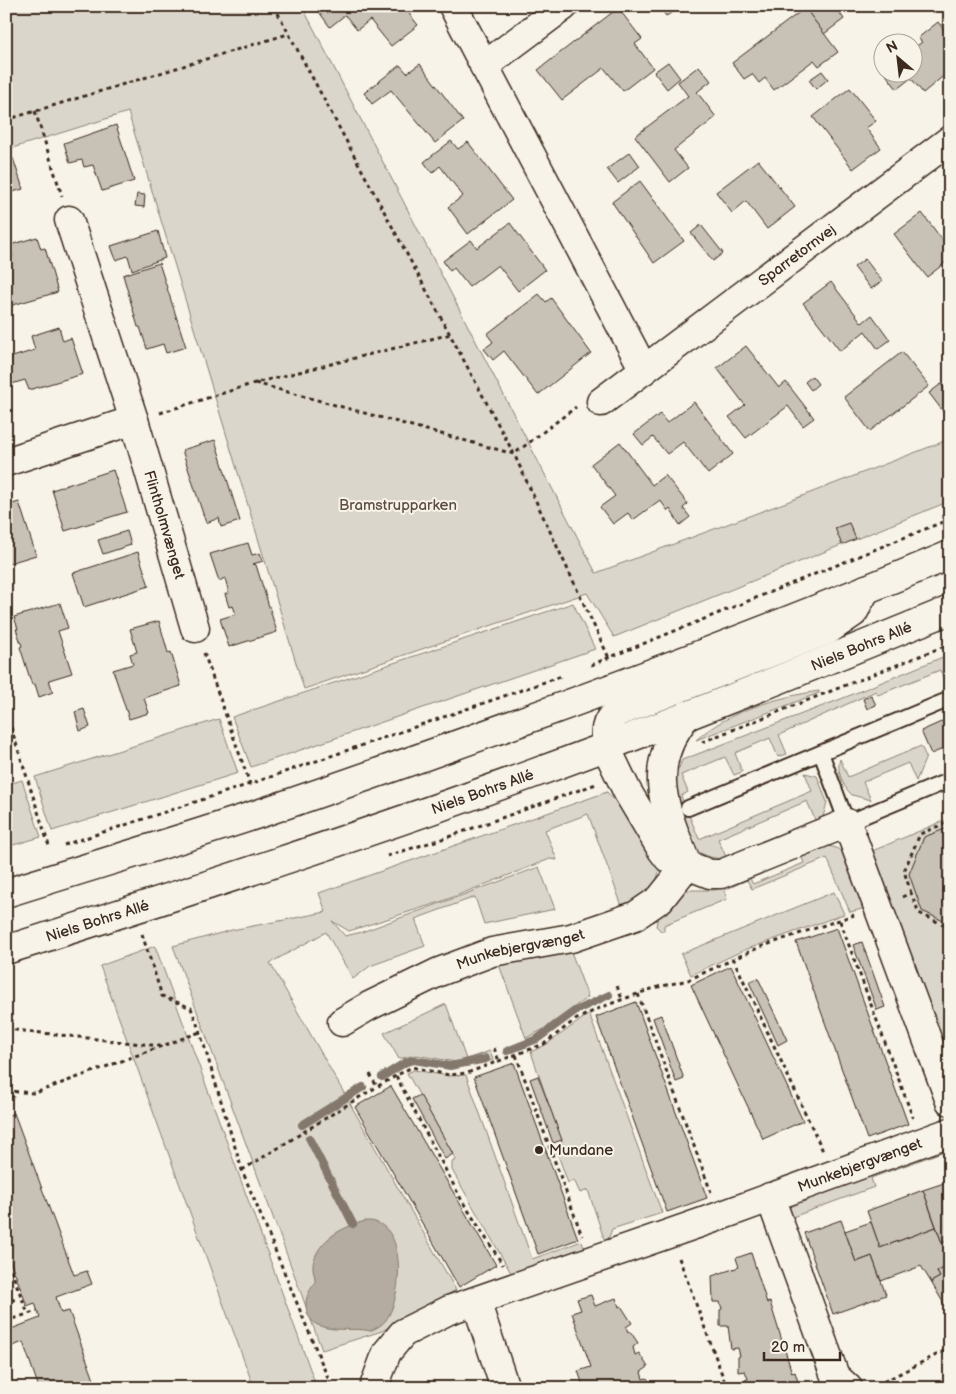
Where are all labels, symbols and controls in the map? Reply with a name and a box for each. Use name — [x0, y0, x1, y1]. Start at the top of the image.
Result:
north arrow — [874, 32, 924, 82]
text: N — [883, 37, 901, 57]
street label: Sparretornvej — [755, 220, 840, 290]
street label: Flintholmvænget — [139, 468, 189, 582]
park label: Bramstrupparken — [339, 496, 457, 515]
street label: Niels Bohrs Allé — [808, 618, 915, 676]
street label: Niels Bohrs Allé — [429, 765, 536, 819]
street label: Niels Bohrs Allé — [44, 896, 152, 947]
street label: Munkebjergvænget — [454, 925, 587, 975]
street label: Munkebjergvænget — [795, 1134, 925, 1197]
place label: Mundane — [549, 1141, 613, 1160]
marker: Mundane — [533, 1144, 545, 1156]
scale bar — [764, 1329, 840, 1361]
text: 20 m — [771, 1338, 805, 1357]

